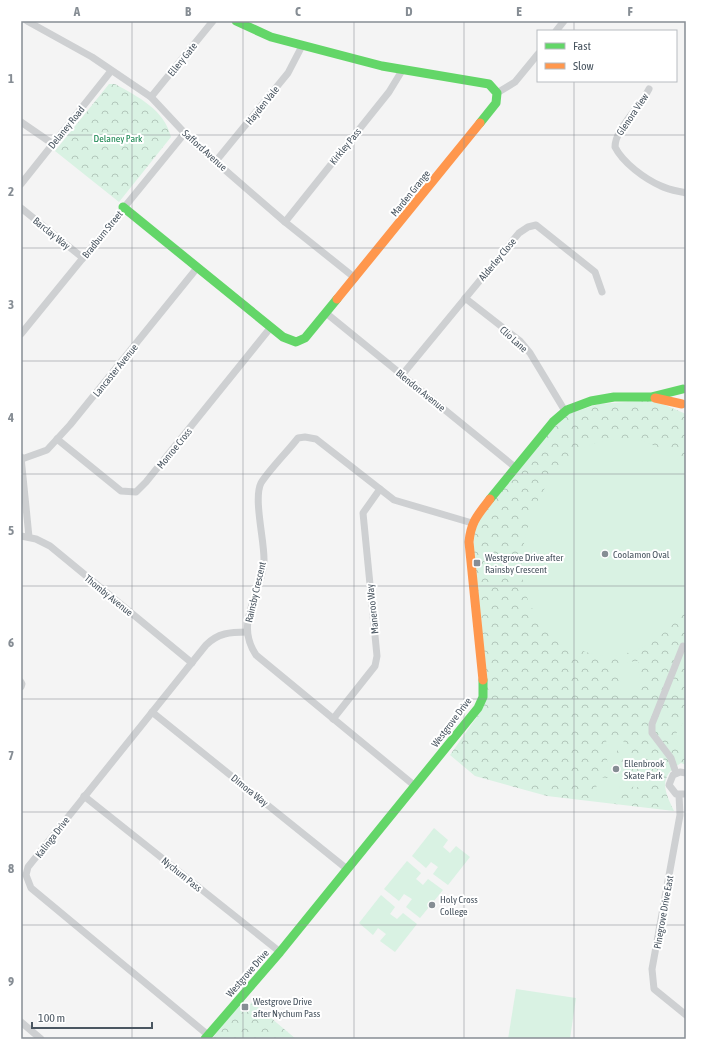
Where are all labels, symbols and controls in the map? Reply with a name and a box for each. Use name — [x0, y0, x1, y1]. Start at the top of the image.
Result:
text: A — [73, 4, 81, 19]
text: B — [185, 4, 192, 19]
text: C — [295, 4, 301, 19]
text: D — [405, 4, 413, 19]
text: E — [516, 4, 522, 19]
text: F — [627, 4, 633, 19]
legend — [537, 30, 677, 82]
text: Fast — [573, 39, 591, 53]
street label: Ellery Gate — [166, 40, 199, 78]
text: Slow — [573, 59, 594, 73]
text: 1 — [8, 71, 14, 86]
street label: Hayden Vale — [244, 84, 282, 127]
street label: Glenora View — [614, 91, 650, 137]
street label: Delaney Road — [46, 104, 87, 151]
street label: Kirkley Pass — [327, 126, 364, 167]
street label: Safford Avenue — [180, 128, 229, 173]
park label: Delaney Park — [94, 133, 143, 144]
street label: Marden Grange — [388, 168, 433, 219]
text: 2 — [8, 184, 14, 199]
street label: Bradburn Street — [80, 208, 125, 260]
street label: Barclay Way — [31, 215, 72, 252]
street label: Alderley Close — [476, 236, 519, 283]
text: 3 — [8, 297, 14, 312]
street label: Clio Lane — [498, 324, 530, 355]
street label: Lancaster Avenue — [91, 341, 140, 399]
street label: Blendon Avenue — [394, 367, 448, 414]
text: 4 — [7, 410, 14, 425]
street label: Monroe Cross — [155, 425, 194, 471]
text: 5 — [8, 523, 14, 538]
marker: Coolamon Oval — [600, 549, 610, 559]
place label: Coolamon Oval — [613, 549, 670, 560]
place label: Westgrove Drive after Rainsby Crescent — [485, 552, 564, 575]
marker: Westgrove Drive after Rainsby Crescent — [472, 558, 482, 568]
street label: Rainsby Crescent — [243, 561, 268, 624]
street label: Thomby Avenue — [82, 573, 135, 618]
street label: Maneroo Way — [364, 583, 381, 634]
text: 6 — [8, 635, 14, 650]
street label: Westgrove Drive — [429, 695, 474, 749]
text: 7 — [8, 748, 14, 763]
place label: Ellenbrook Skate Park — [624, 758, 665, 781]
marker: Ellenbrook Skate Park — [611, 764, 621, 774]
street label: Dimora Way — [229, 772, 270, 809]
street label: Kalinga Drive — [33, 814, 72, 860]
street label: Nychum Pass — [159, 855, 204, 894]
text: 8 — [8, 861, 14, 876]
street label: Pinegrove Drive East — [652, 874, 675, 950]
place label: Holy Cross College — [440, 894, 478, 917]
marker: Holy Cross College — [427, 900, 437, 910]
street label: Westgrove Drive — [224, 947, 271, 999]
text: 9 — [8, 974, 14, 989]
place label: Westgrove Drive after Nychum Pass — [253, 996, 321, 1019]
marker: Westgrove Drive after Nychum Pass — [240, 1002, 250, 1012]
scale bar — [32, 1004, 152, 1030]
text: 100 m — [38, 1011, 65, 1025]

